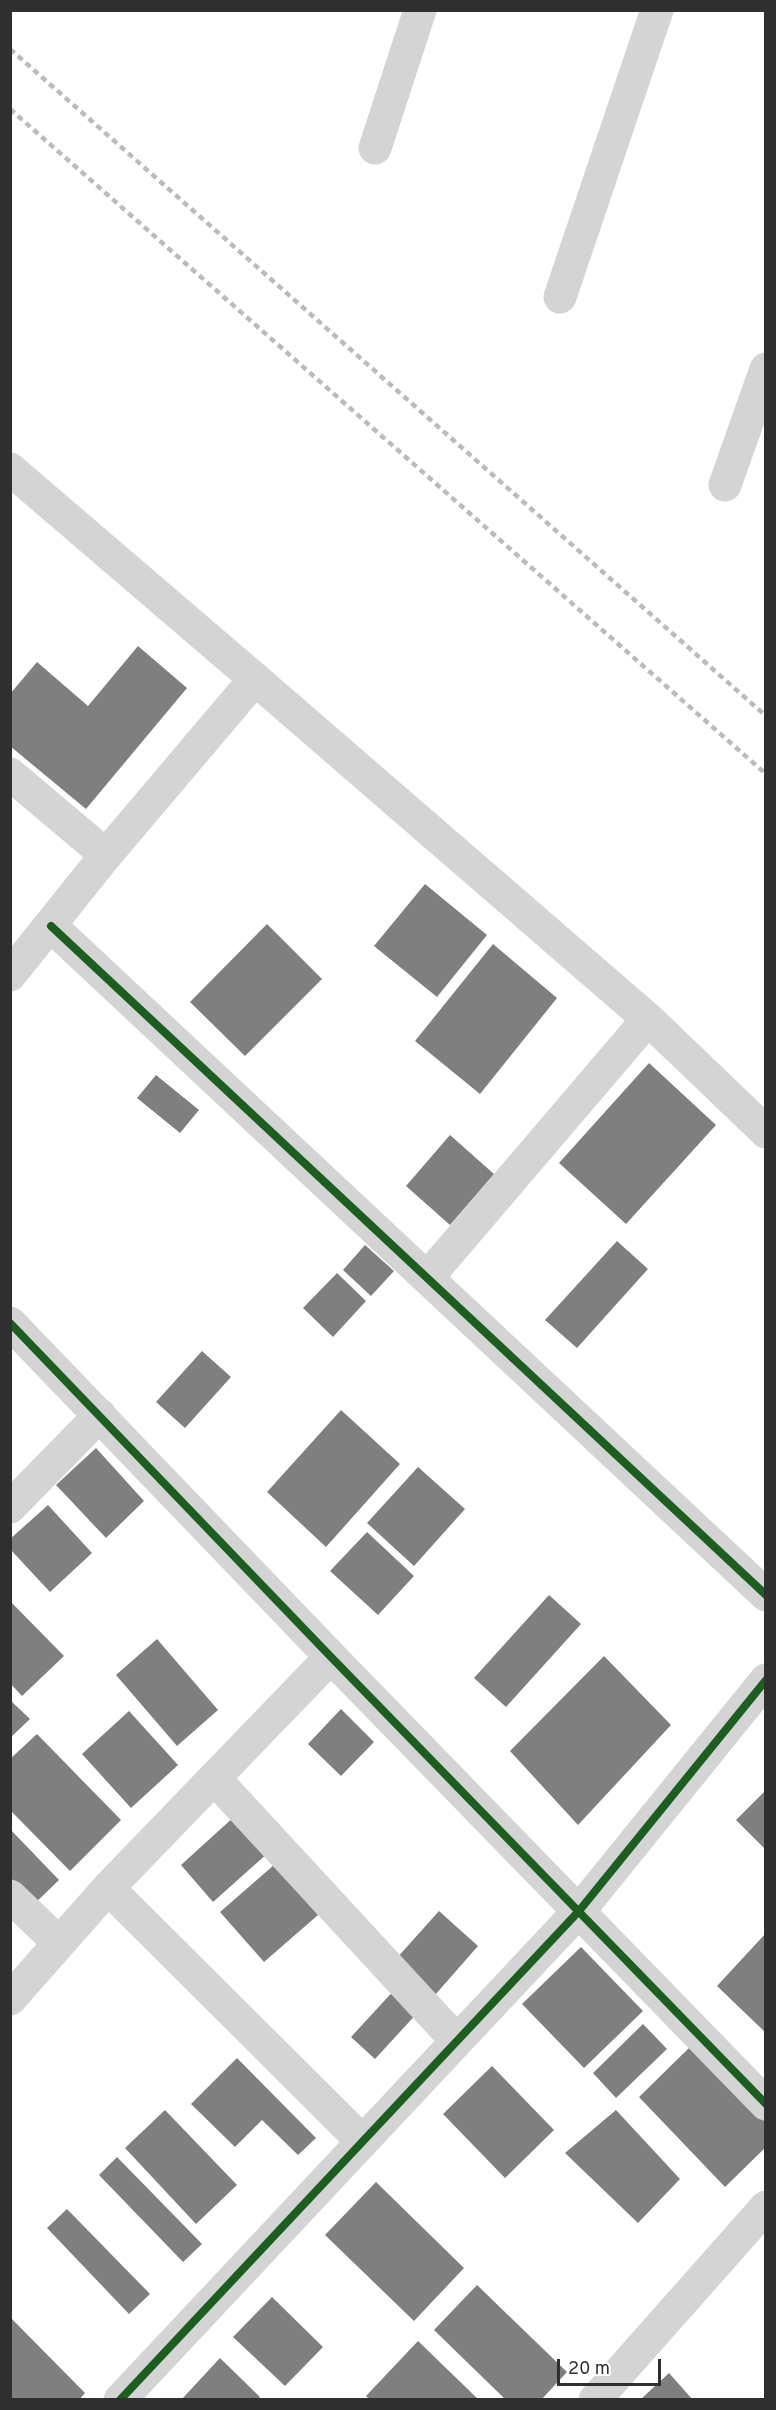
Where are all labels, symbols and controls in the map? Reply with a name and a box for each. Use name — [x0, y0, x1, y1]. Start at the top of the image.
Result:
scale bar — [560, 2347, 664, 2385]
text: 20 m — [568, 2358, 610, 2381]

